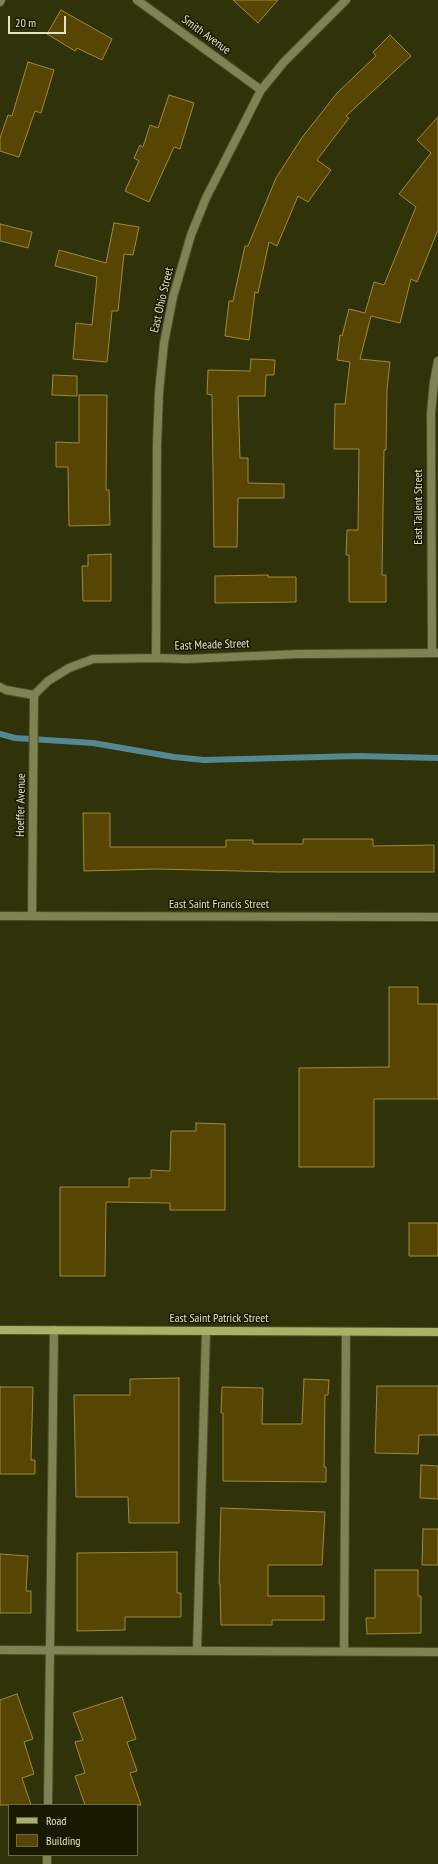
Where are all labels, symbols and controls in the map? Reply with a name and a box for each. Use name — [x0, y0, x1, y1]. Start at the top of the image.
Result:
scale bar — [10, 8, 68, 34]
street label: Smith Avenue — [179, 12, 233, 58]
text: 20 m — [15, 15, 36, 30]
street label: East Ohio Street — [147, 266, 177, 334]
street label: East Tallent Street — [412, 469, 426, 545]
street label: East Meade Street — [174, 636, 250, 654]
street label: Hoeffer Avenue — [13, 773, 29, 837]
street label: East Saint Francis Street — [169, 898, 269, 912]
street label: East Saint Patrick Street — [170, 1312, 268, 1326]
legend — [8, 1804, 138, 1856]
text: Road — [46, 1813, 66, 1828]
text: Building — [46, 1833, 81, 1848]

